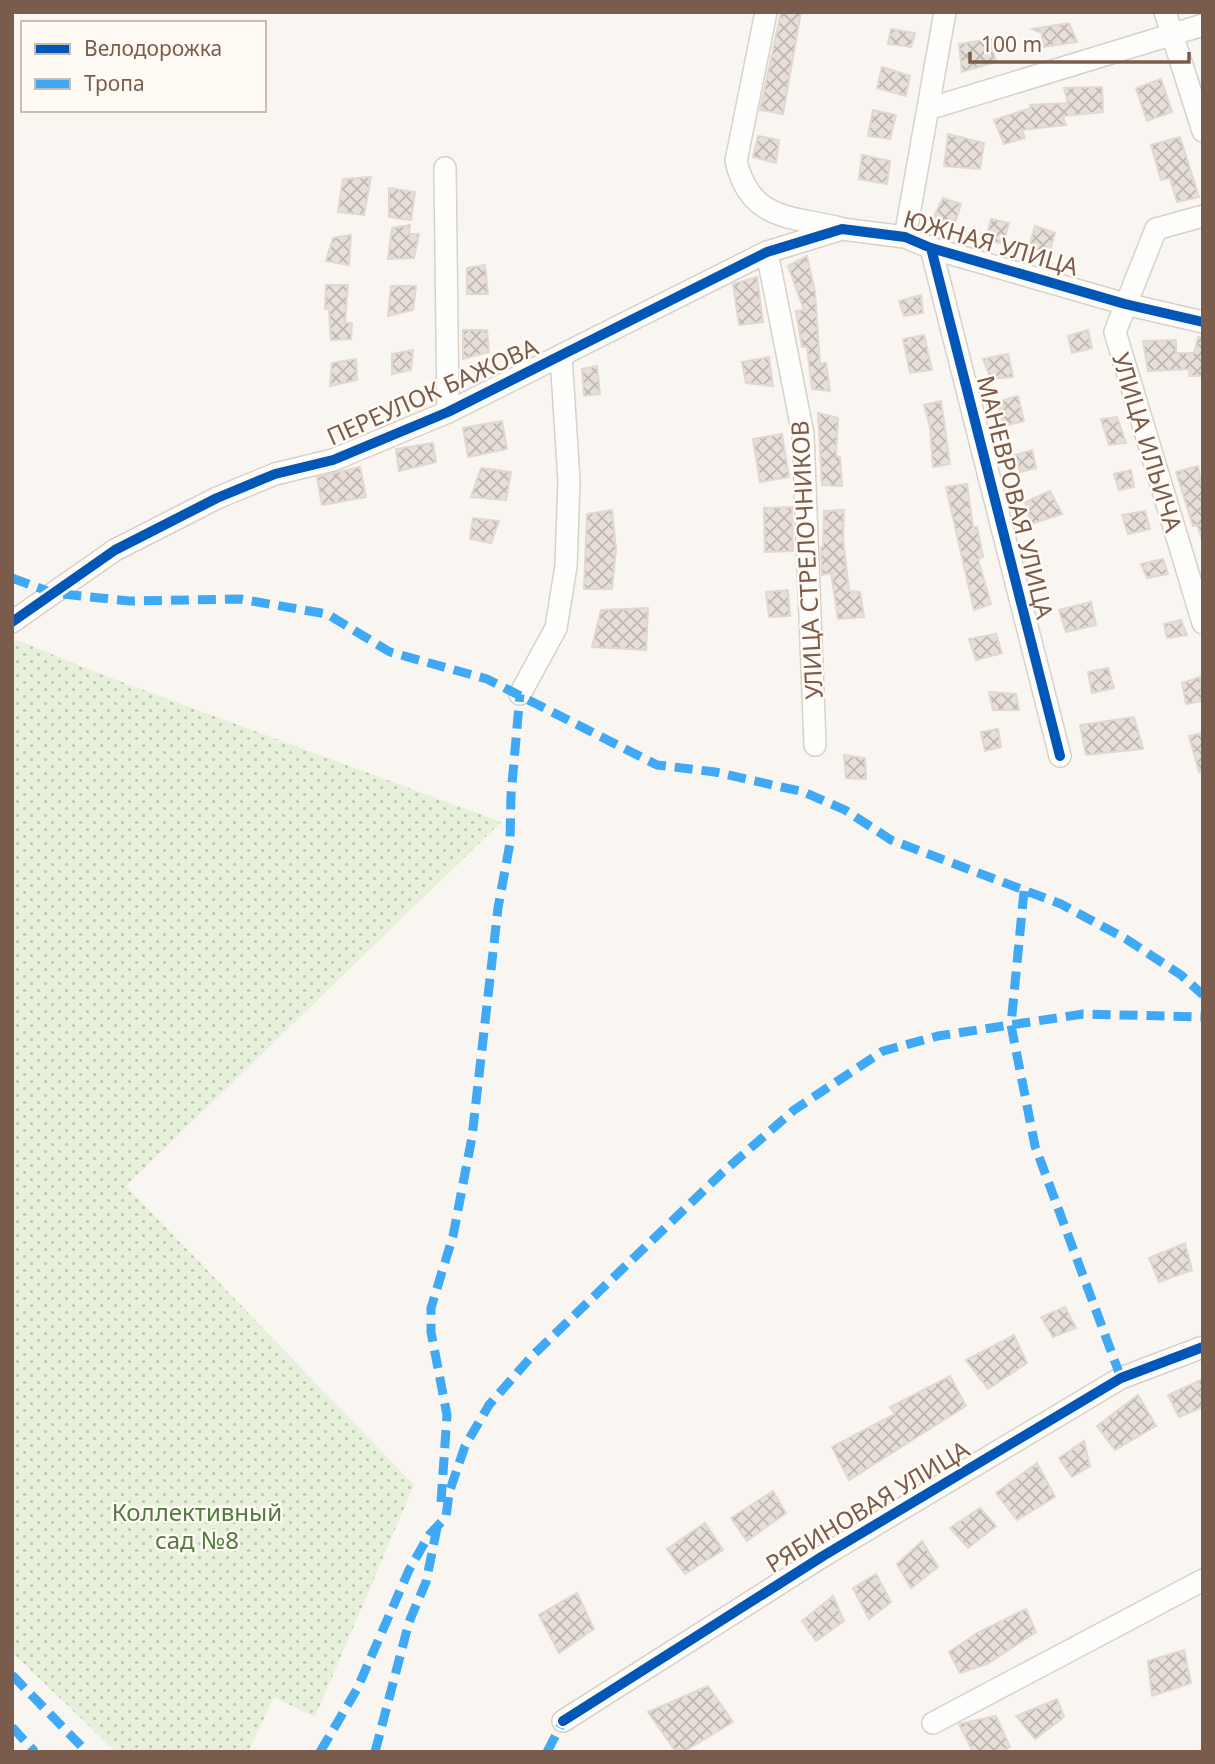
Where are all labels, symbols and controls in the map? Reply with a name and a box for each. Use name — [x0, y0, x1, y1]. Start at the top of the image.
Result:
legend — [21, 21, 266, 112]
scale bar — [970, 21, 1189, 65]
text: 100 m — [981, 30, 1042, 58]
text: Велодорожка — [84, 34, 222, 62]
text: Тропа — [84, 69, 145, 97]
street label: ЮЖНАЯ УЛИЦА — [900, 201, 1083, 283]
street label: ПЕРЕУЛОК БАЖОВА — [321, 329, 544, 452]
street label: УЛИЦА ИЛЬИЧА — [1105, 348, 1191, 536]
street label: МАНЕВРОВАЯ УЛИЦА — [970, 372, 1062, 623]
street label: УЛИЦА СТРЕЛОЧНИКОВ — [782, 420, 830, 700]
street label: РЯБИНОВАЯ УЛИЦА — [759, 1432, 975, 1580]
park label: Коллективный сад №8 — [112, 1495, 282, 1556]

